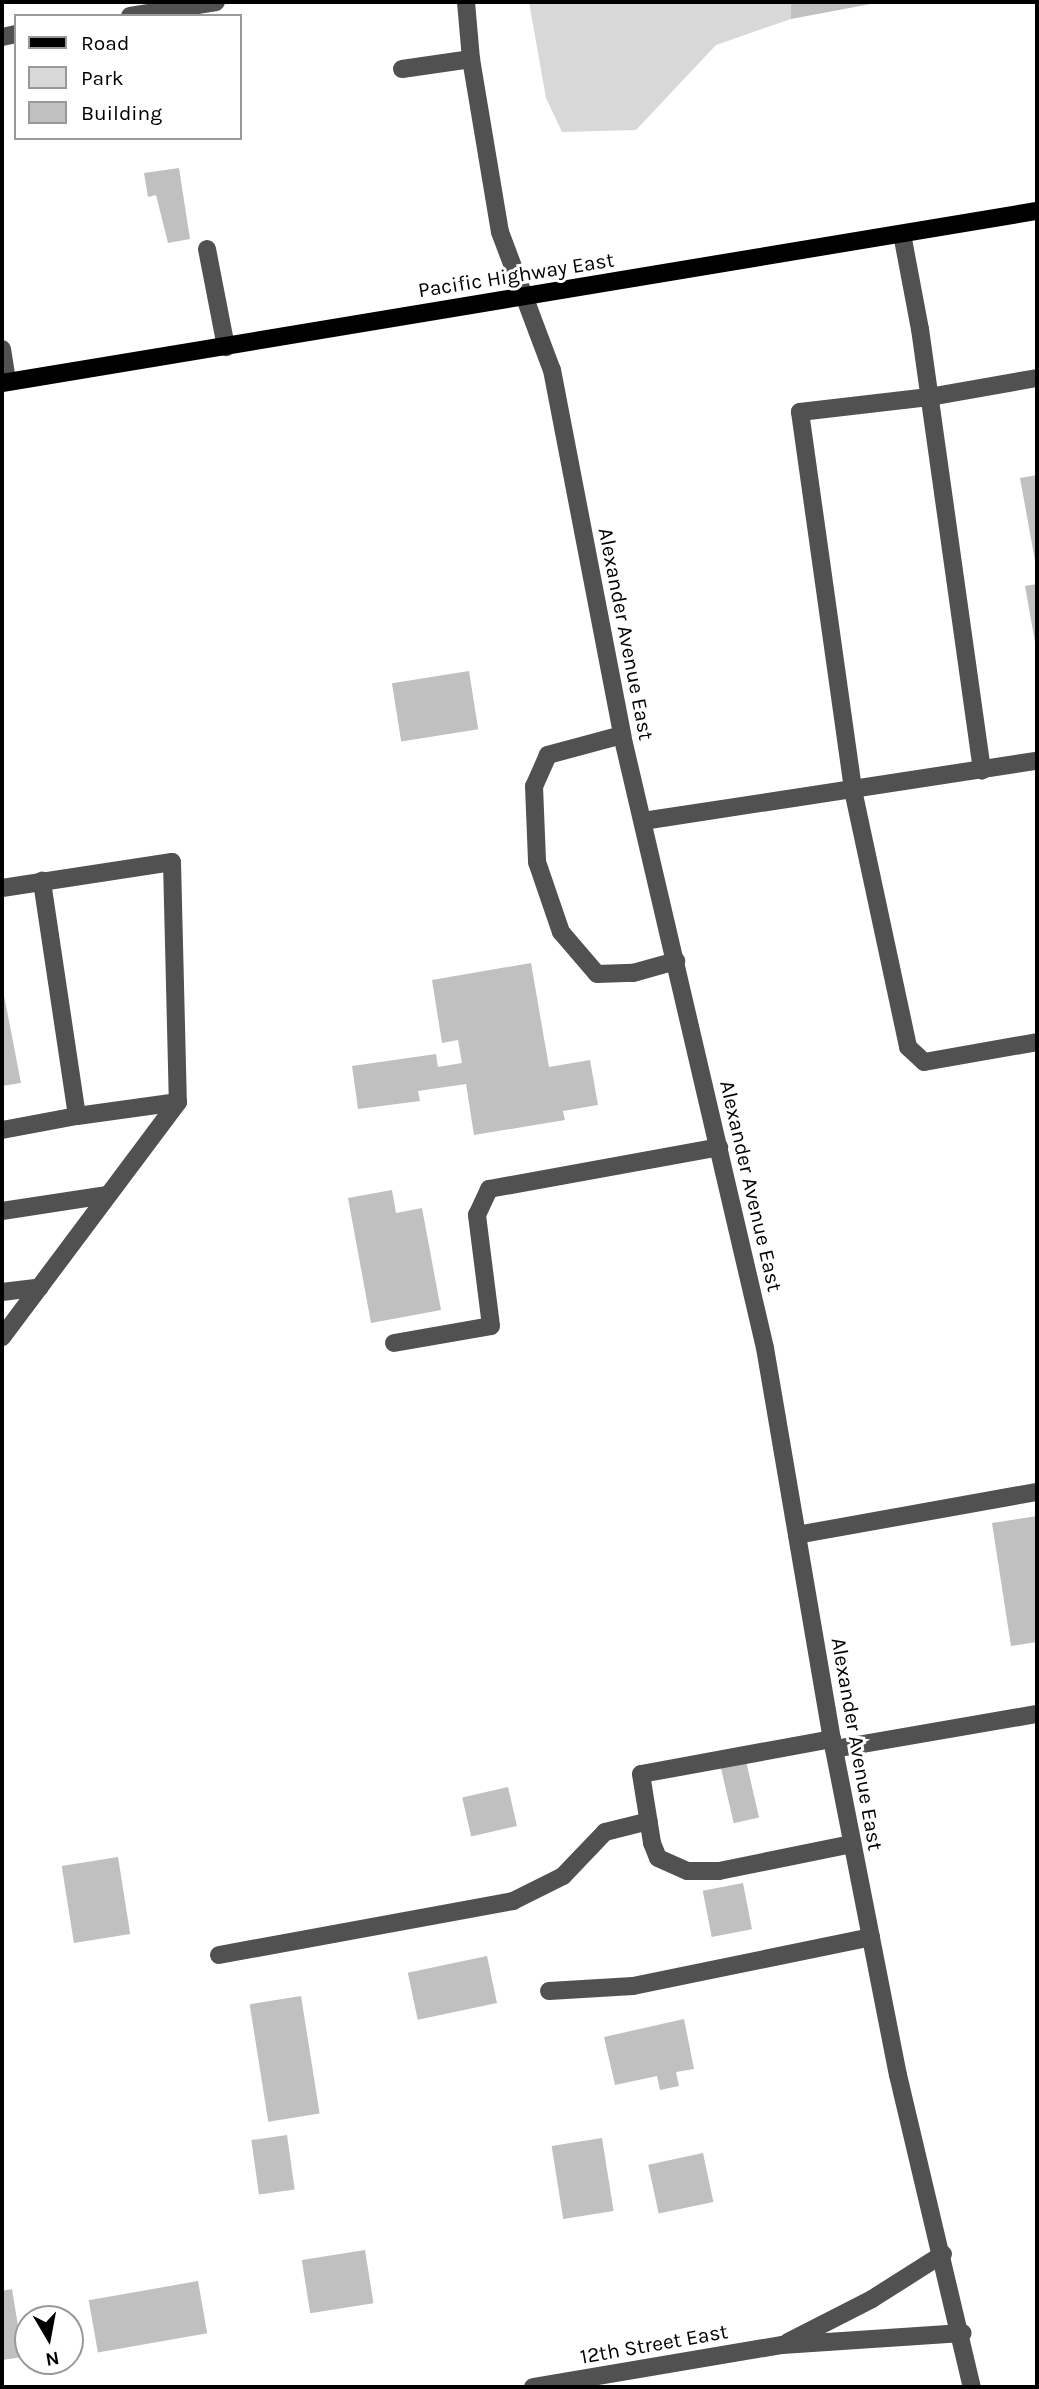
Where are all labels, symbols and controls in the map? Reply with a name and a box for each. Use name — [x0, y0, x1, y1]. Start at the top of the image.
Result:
legend — [14, 14, 242, 140]
text: Road — [81, 31, 129, 55]
text: Park — [81, 66, 124, 90]
text: Building — [81, 101, 162, 125]
street label: Pacific Highway East — [416, 247, 616, 303]
street label: Alexander Avenue East — [593, 526, 659, 742]
street label: Alexander Avenue East — [714, 1078, 788, 1294]
street label: Alexander Avenue East — [826, 1636, 888, 1852]
north arrow — [14, 2305, 84, 2375]
street label: 12th Street East — [578, 2319, 730, 2369]
text: N — [44, 2347, 61, 2371]

